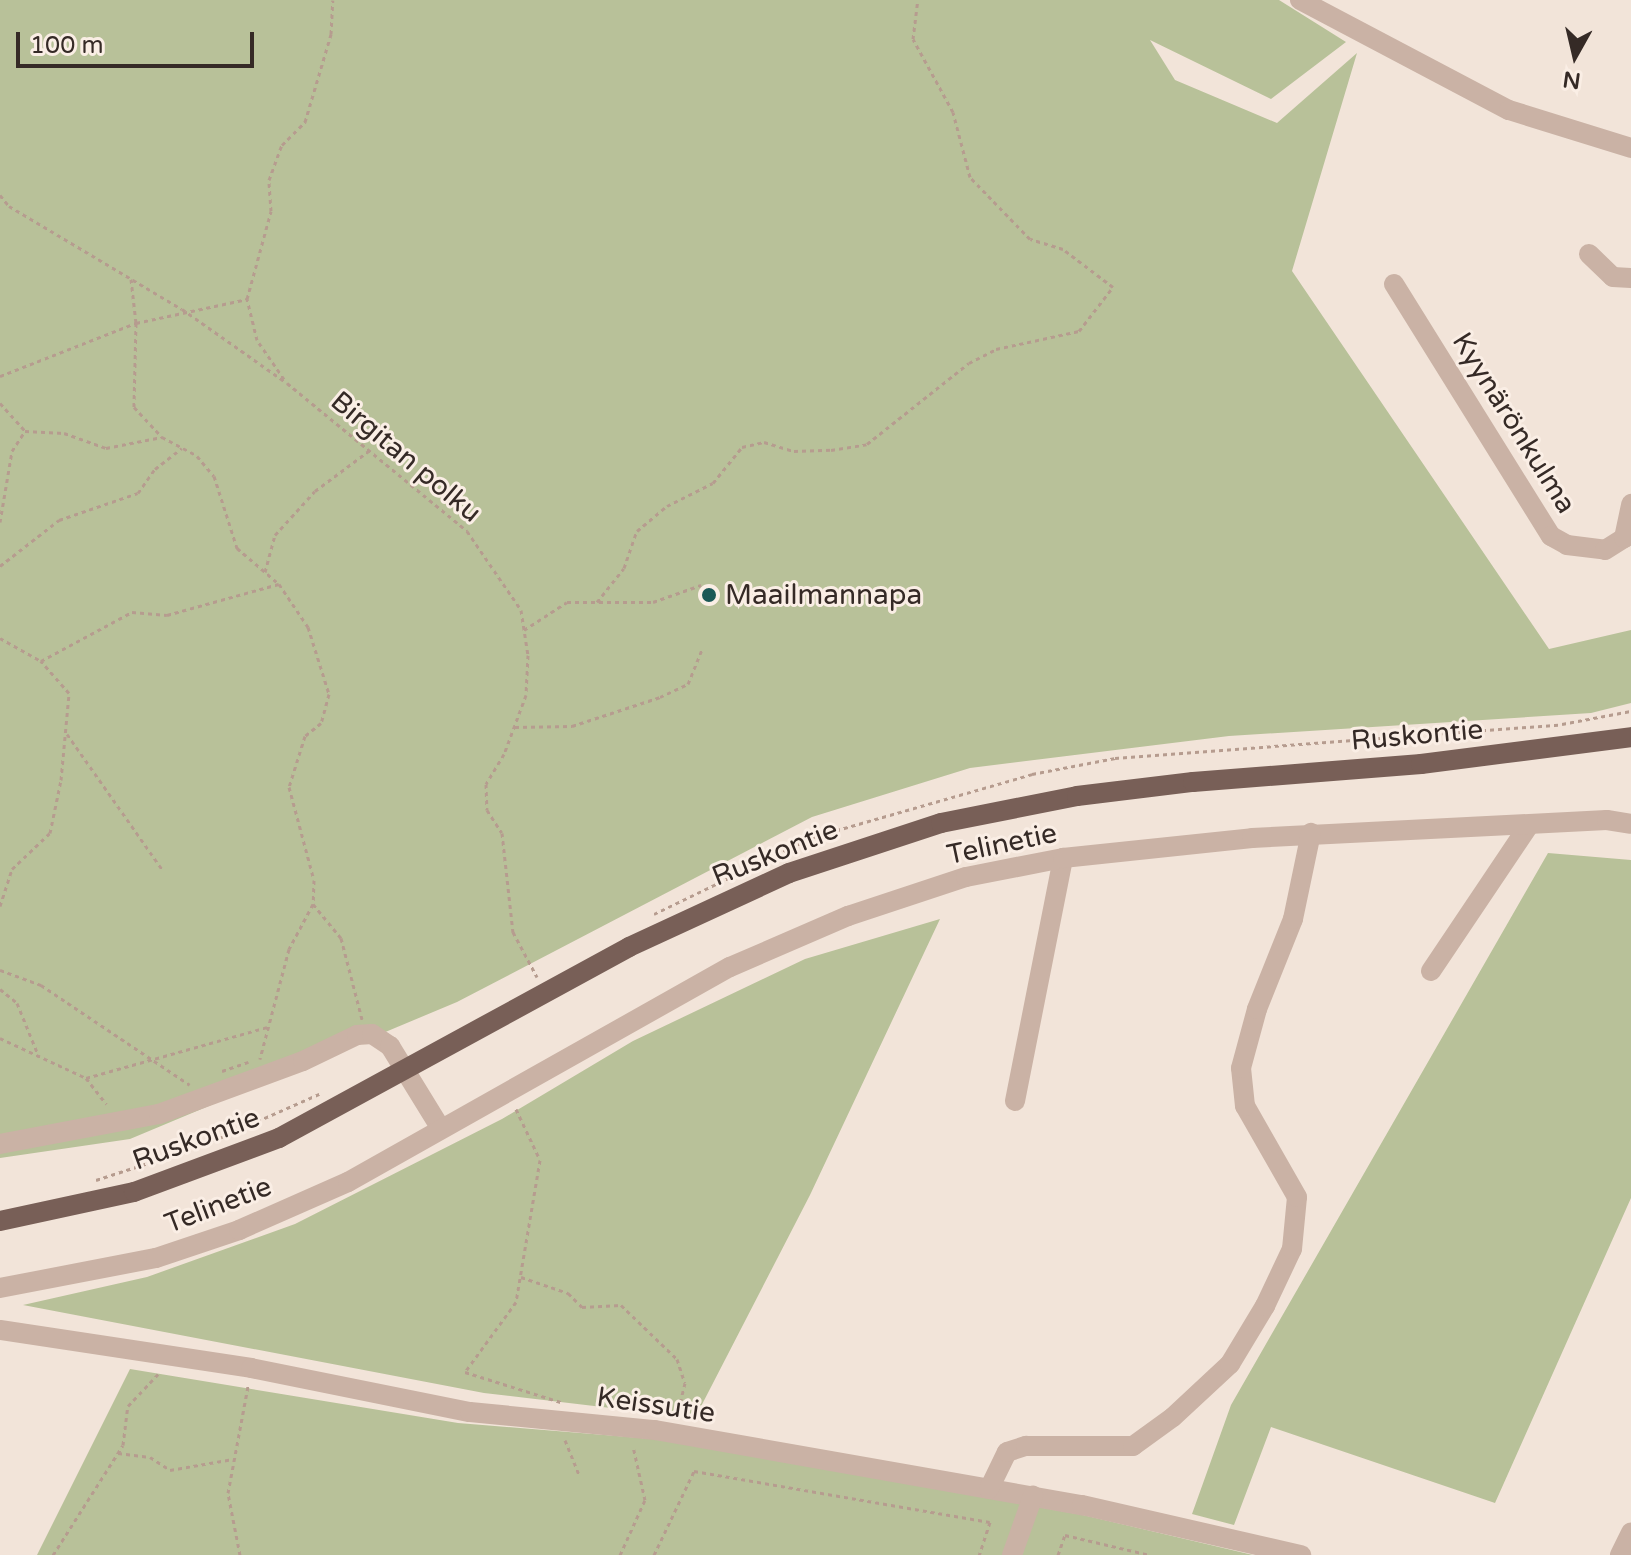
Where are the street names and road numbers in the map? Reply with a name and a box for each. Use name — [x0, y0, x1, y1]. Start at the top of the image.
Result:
street label: Kyynärönkulma — [1445, 326, 1583, 520]
street label: Birgitan polku — [324, 384, 488, 530]
street label: Ruskontie — [1349, 712, 1485, 758]
street label: Ruskontie — [707, 813, 843, 893]
street label: Telinetie — [944, 816, 1060, 872]
street label: Ruskontie — [128, 1101, 264, 1177]
street label: Telinetie — [160, 1169, 276, 1241]
street label: Keissutie — [595, 1380, 717, 1430]

